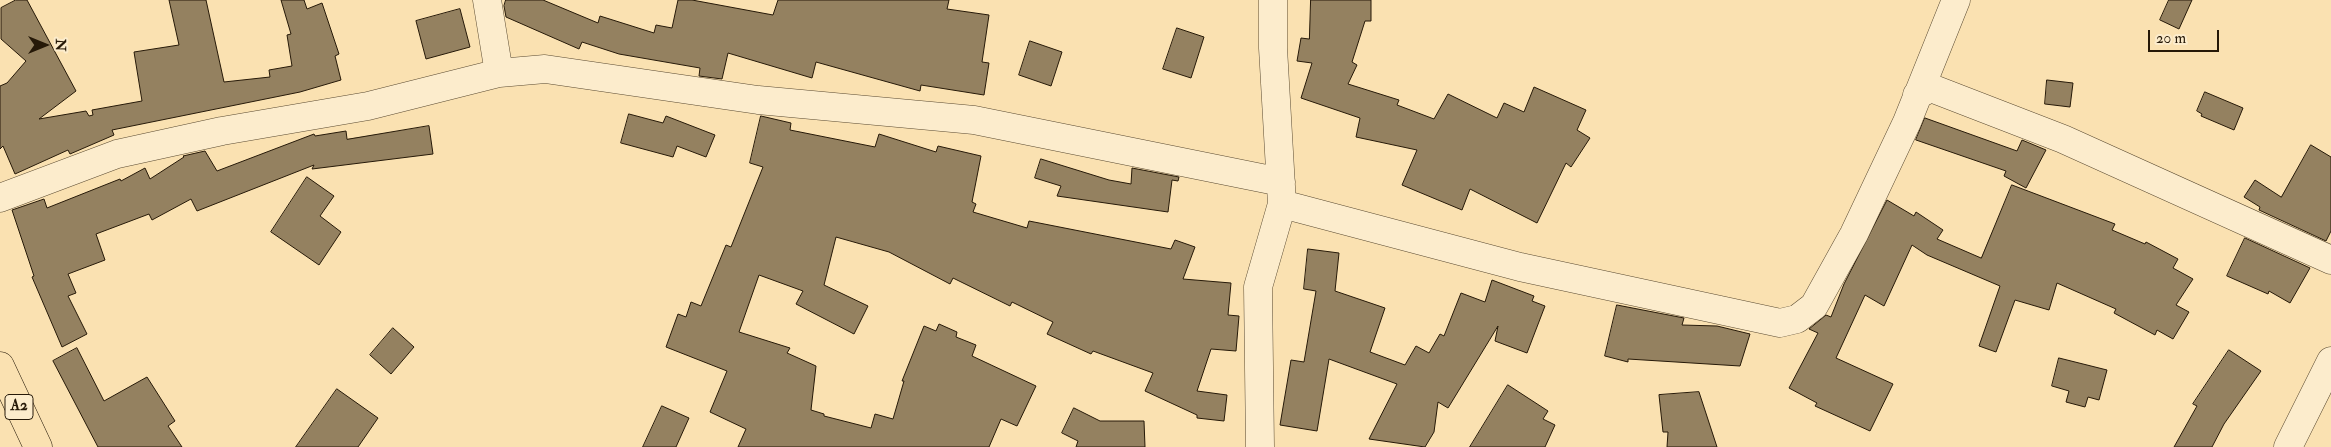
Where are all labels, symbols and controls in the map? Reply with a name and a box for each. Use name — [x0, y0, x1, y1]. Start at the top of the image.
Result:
north arrow — [20, 20, 70, 70]
scale bar — [2151, 20, 2222, 52]
text: 20 m — [2156, 29, 2186, 48]
text: N — [52, 39, 69, 51]
road number: A2 — [5, 394, 33, 420]

